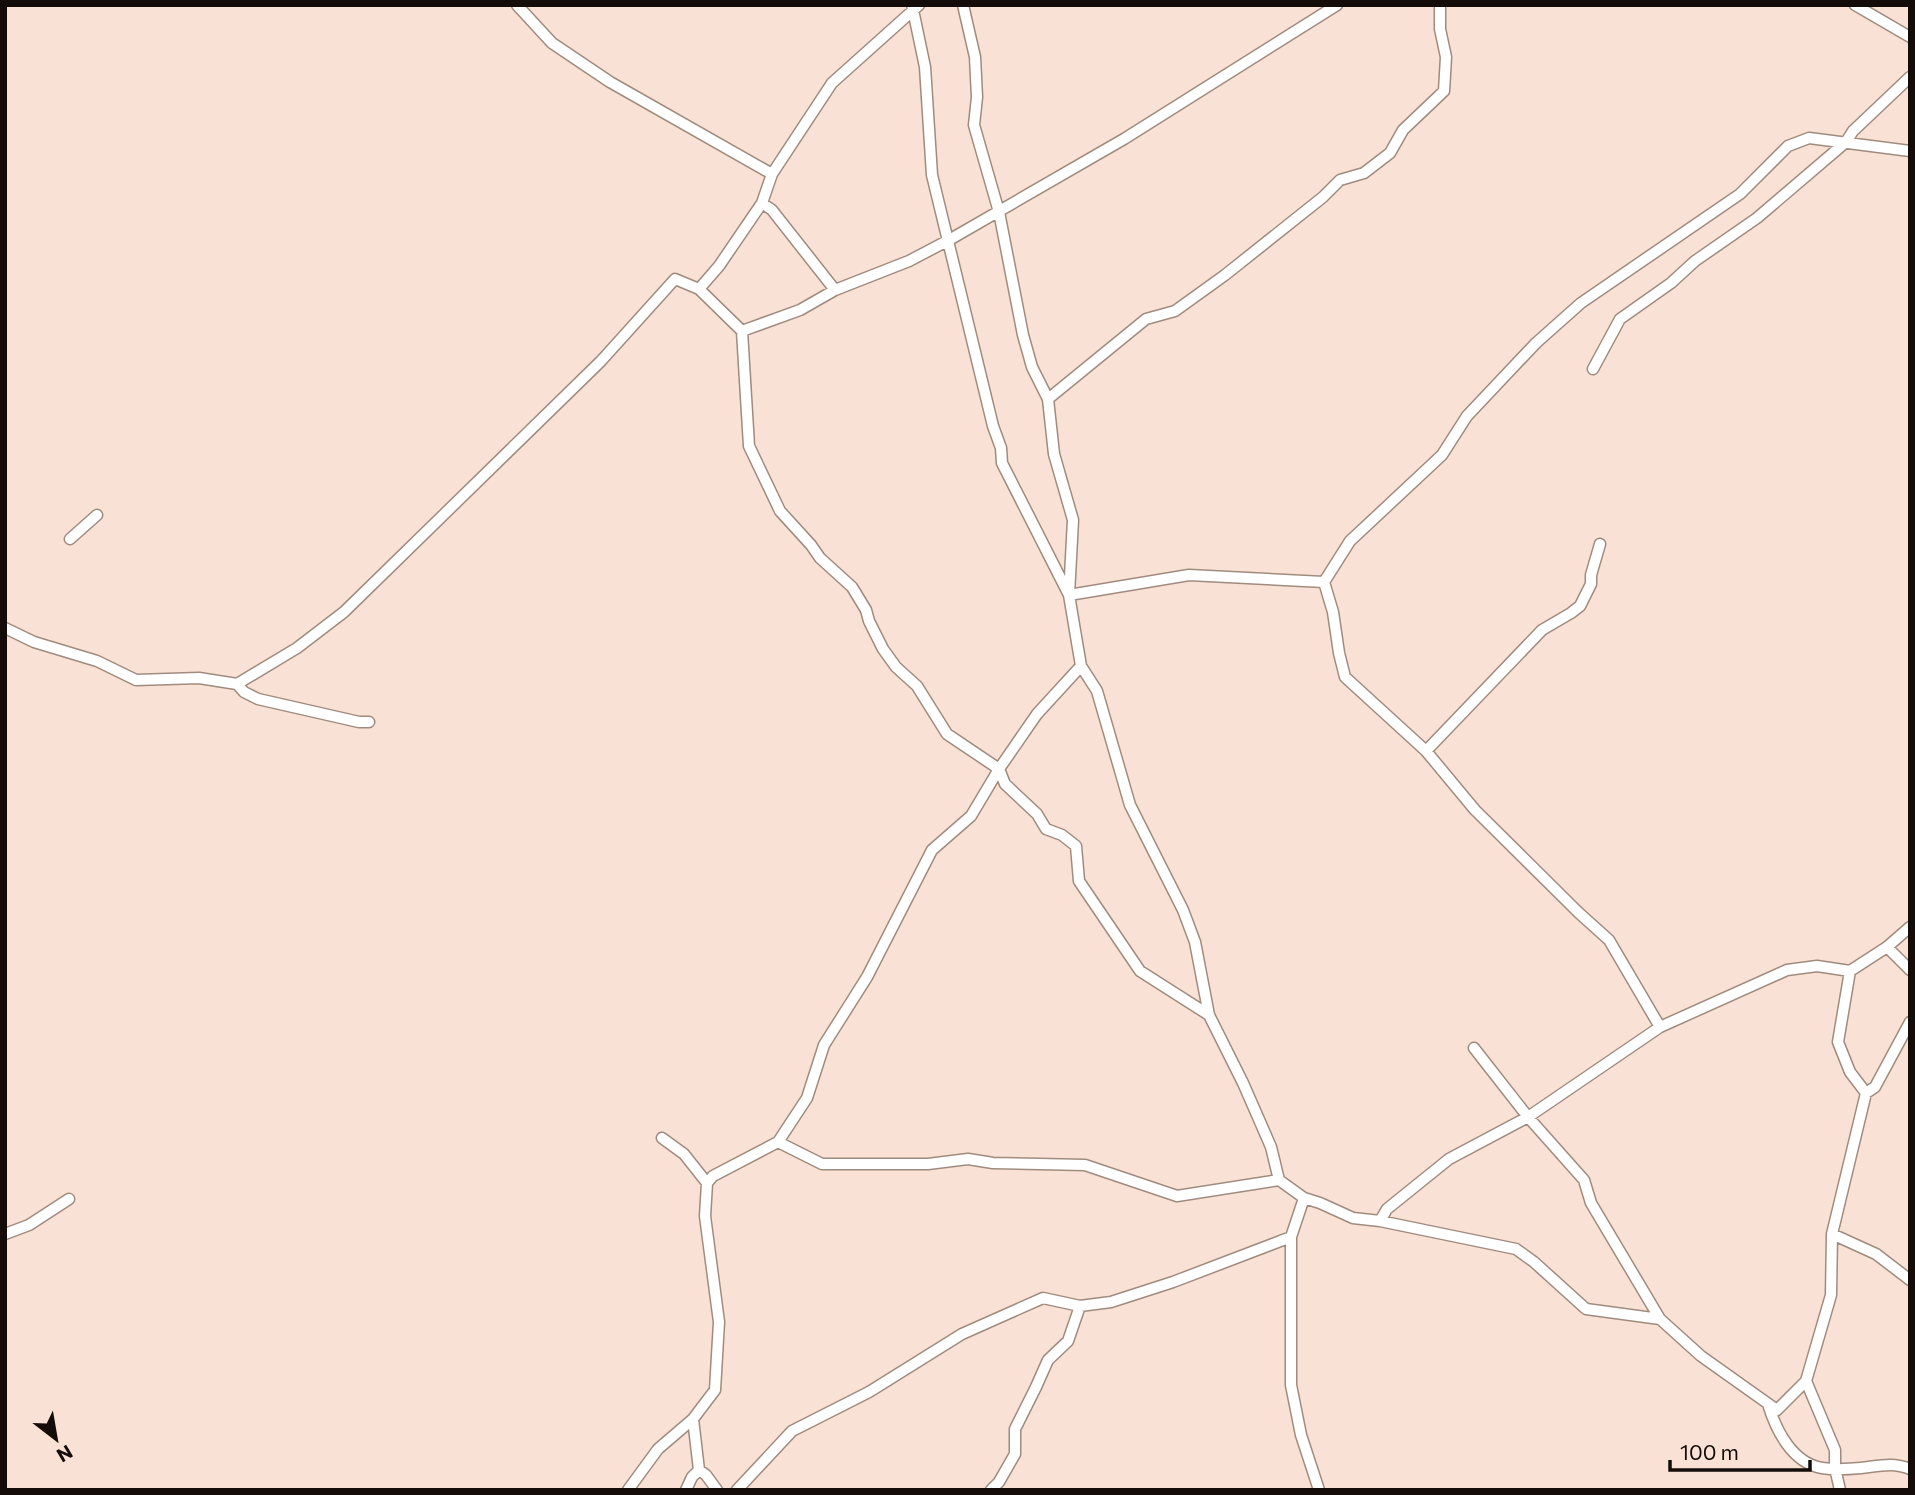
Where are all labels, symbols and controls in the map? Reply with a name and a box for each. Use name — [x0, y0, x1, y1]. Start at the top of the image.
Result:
north arrow — [21, 1404, 91, 1474]
scale bar — [1670, 1428, 1810, 1472]
text: 100 m — [1680, 1439, 1739, 1464]
text: N — [53, 1440, 77, 1468]

